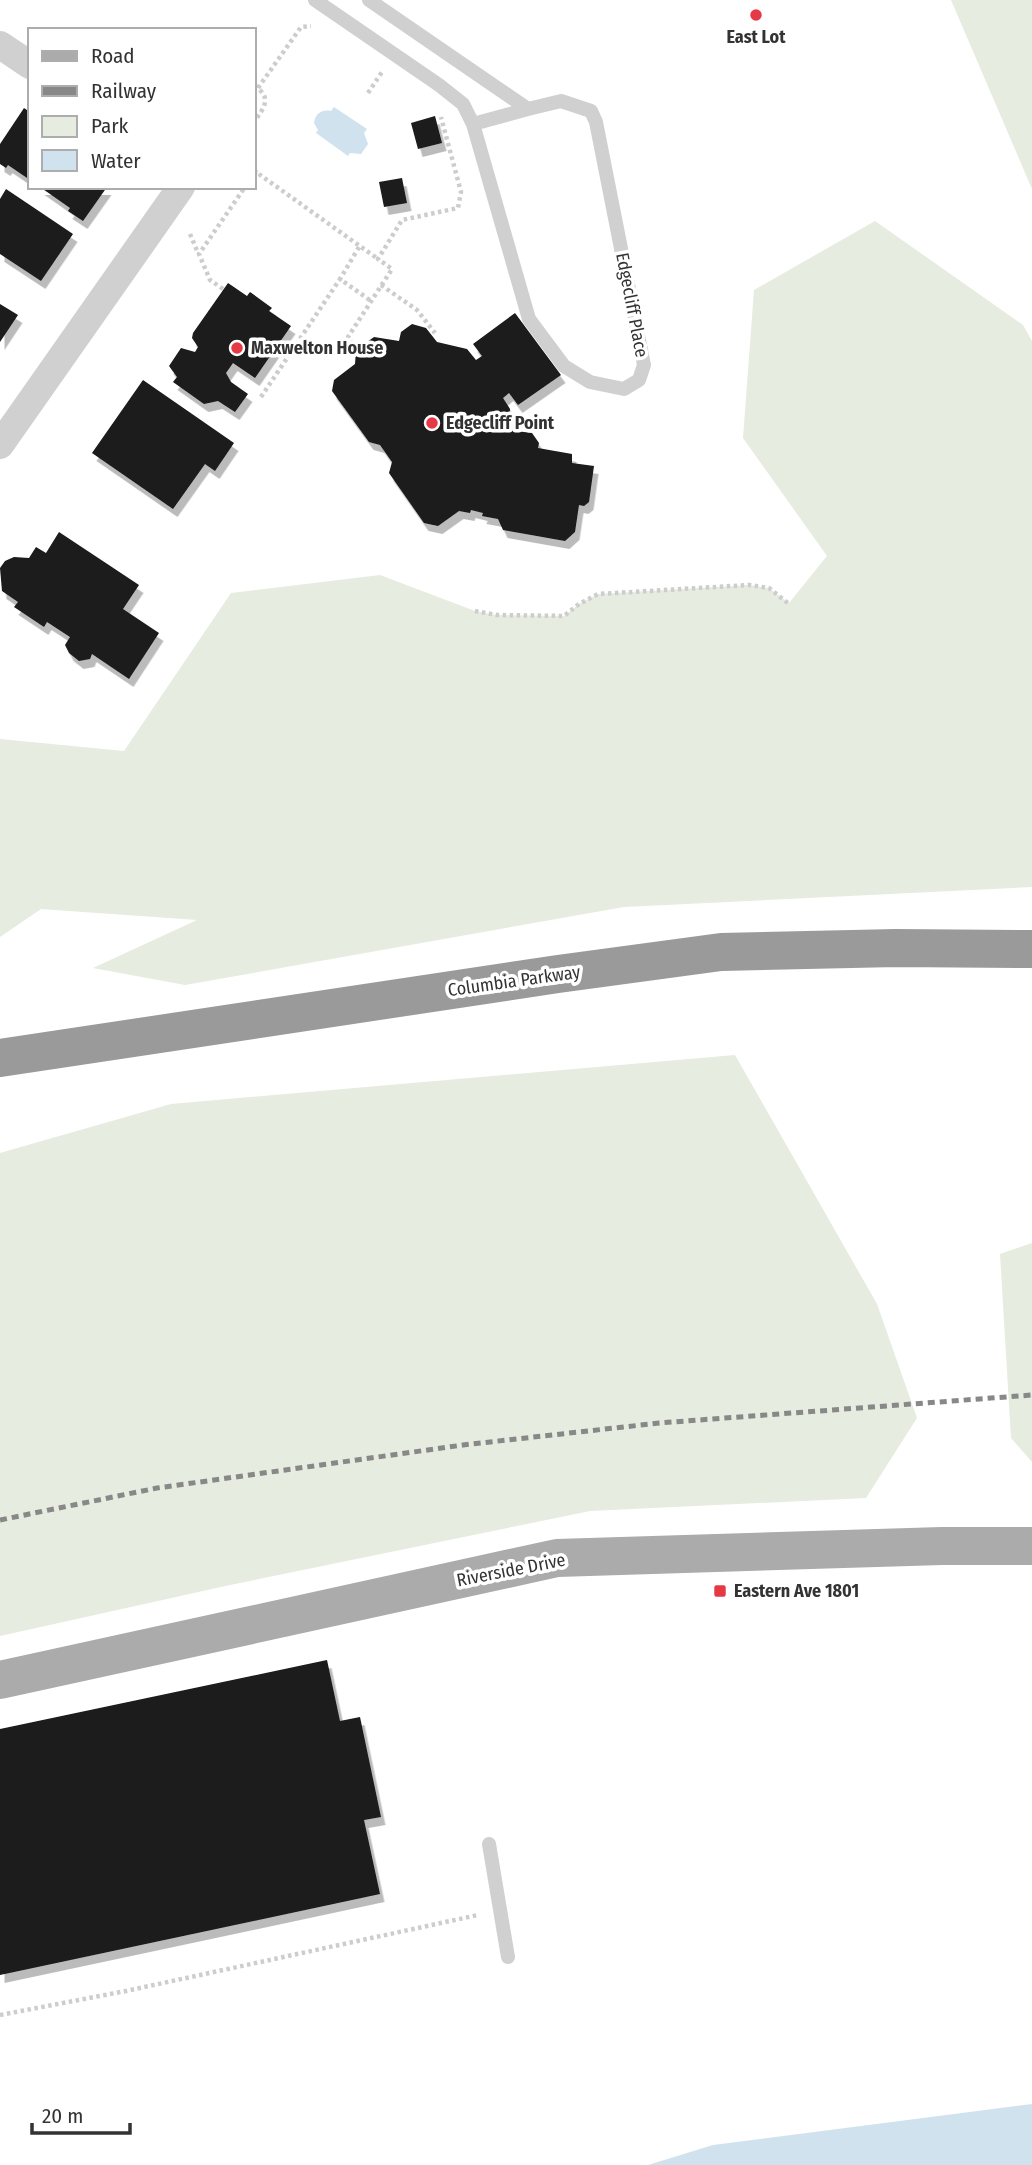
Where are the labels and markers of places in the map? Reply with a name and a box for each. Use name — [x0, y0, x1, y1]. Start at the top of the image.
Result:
marker: East Lot — [748, 7, 764, 23]
place label: East Lot — [726, 26, 786, 48]
place label: Maxwelton House — [251, 337, 383, 359]
marker: Maxwelton House — [229, 340, 245, 356]
place label: Edgecliff Point — [446, 412, 555, 434]
marker: Edgecliff Point — [424, 415, 440, 431]
place label: Eastern Ave 1801 — [734, 1580, 859, 1602]
marker: Eastern Ave 1801 — [712, 1583, 728, 1599]

